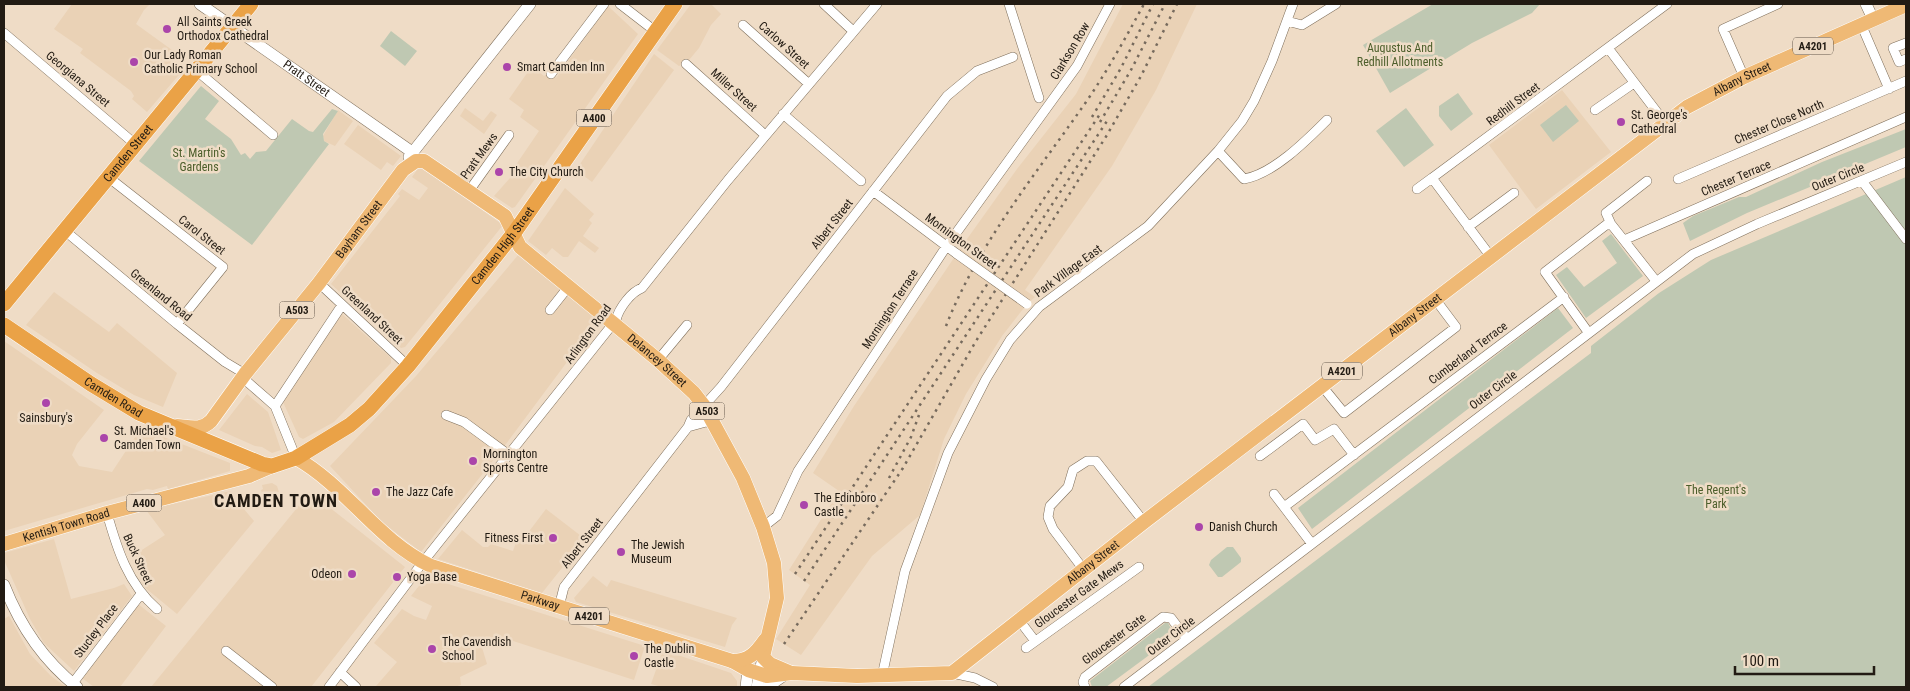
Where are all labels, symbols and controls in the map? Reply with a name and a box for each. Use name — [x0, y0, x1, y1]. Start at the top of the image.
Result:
place label: All Saints Greek Orthodox Cathedral — [177, 15, 269, 43]
street label: Carlow Street — [756, 19, 813, 72]
street label: Clarkson Row — [1047, 20, 1093, 82]
marker: All Saints Greek Orthodox Cathedral — [161, 23, 173, 35]
road number: A4201 — [1793, 37, 1833, 54]
park label: Augustus And Redhill Allotments — [1357, 41, 1443, 69]
street label: Georgiana Street — [43, 48, 113, 110]
place label: Our Lady Roman Catholic Primary School — [144, 48, 257, 76]
marker: Our Lady Roman Catholic Primary School — [128, 56, 140, 68]
street label: Pratt Street — [280, 57, 333, 100]
street label: Albany Street — [1710, 59, 1773, 99]
place label: Smart Camden Inn — [517, 60, 605, 74]
marker: Smart Camden Inn — [501, 61, 513, 73]
street label: Miller Street — [708, 66, 760, 115]
street label: Redhill Street — [1484, 79, 1543, 129]
street label: Chester Close North — [1732, 97, 1826, 147]
place label: St. George's Cathedral — [1631, 108, 1688, 136]
road number: A400 — [576, 110, 612, 126]
marker: St. George's Cathedral — [1615, 116, 1627, 128]
street label: Camden Street — [100, 122, 156, 185]
street label: Pratt Mews — [458, 130, 500, 182]
park label: St. Martin's Gardens — [172, 146, 226, 174]
street label: Chester Terrace — [1699, 157, 1773, 199]
street label: Outer Circle — [1810, 160, 1867, 194]
place label: The City Church — [509, 165, 584, 179]
marker: The City Church — [493, 166, 505, 178]
street label: Albert Street — [808, 196, 856, 252]
street label: Bayham Street — [333, 197, 385, 261]
street label: Camden High Street — [468, 204, 537, 288]
street label: Mornington Street — [922, 210, 1000, 272]
street label: Carol Street — [176, 212, 229, 258]
street label: Park Village East — [1032, 242, 1105, 300]
street label: Greenland Road — [128, 266, 195, 324]
street label: Mornington Terrace — [859, 266, 921, 351]
street label: Greenland Street — [338, 283, 406, 347]
street label: Albany Street — [1386, 290, 1445, 340]
road number: A503 — [280, 302, 314, 318]
street label: Arlington Road — [562, 302, 614, 366]
street label: Cumberland Terrace — [1426, 319, 1510, 387]
street label: Delancey Street — [625, 331, 690, 390]
road number: A4201 — [1322, 362, 1362, 380]
street label: Outer Circle — [1467, 367, 1520, 412]
street label: Camden Road — [81, 374, 145, 420]
marker: Sainsbury's — [40, 397, 52, 409]
road number: A503 — [690, 402, 724, 420]
place label: Sainsbury's — [19, 411, 73, 425]
place label: St. Michael's Camden Town — [114, 424, 181, 452]
marker: St. Michael's Camden Town — [98, 432, 110, 444]
place label: Mornington Sports Centre — [483, 447, 548, 475]
marker: Mornington Sports Centre — [467, 455, 479, 467]
park label: The Regent's Park — [1686, 483, 1746, 511]
place label: The Jazz Cafe — [386, 485, 453, 499]
marker: The Jazz Cafe — [370, 486, 382, 498]
district label: CAMDEN TOWN — [214, 490, 338, 511]
place label: The Edinboro Castle — [814, 491, 876, 519]
road number: A400 — [126, 494, 162, 512]
marker: The Edinboro Castle — [798, 499, 810, 511]
street label: Kentish Town Road — [21, 506, 111, 545]
street label: Albert Street — [558, 515, 606, 571]
place label: Danish Church — [1209, 520, 1278, 534]
marker: Danish Church — [1193, 521, 1205, 533]
street label: Buck Street — [120, 531, 156, 587]
place label: Fitness First — [485, 531, 543, 545]
marker: Fitness First — [547, 532, 559, 544]
street label: Albany Street — [1064, 537, 1122, 587]
place label: The Jewish Museum — [631, 538, 685, 566]
marker: The Jewish Museum — [615, 546, 627, 558]
street label: Gloucester Gate Mews — [1032, 557, 1126, 631]
place label: Odeon — [311, 567, 342, 581]
marker: Odeon — [346, 568, 358, 580]
place label: Yoga Base — [407, 570, 457, 584]
marker: Yoga Base — [391, 571, 403, 583]
street label: Parkway — [519, 588, 561, 613]
street label: Stucley Place — [71, 601, 121, 661]
road number: A4201 — [569, 608, 609, 624]
street label: Gloucester Gate — [1079, 610, 1149, 667]
street label: Outer Circle — [1145, 613, 1198, 658]
place label: The Cavendish School — [442, 635, 512, 663]
place label: The Dublin Castle — [644, 642, 694, 670]
marker: The Cavendish School — [426, 643, 438, 655]
scale bar — [1735, 644, 1874, 676]
marker: The Dublin Castle — [628, 650, 640, 662]
text: 100 m — [1742, 652, 1779, 670]

